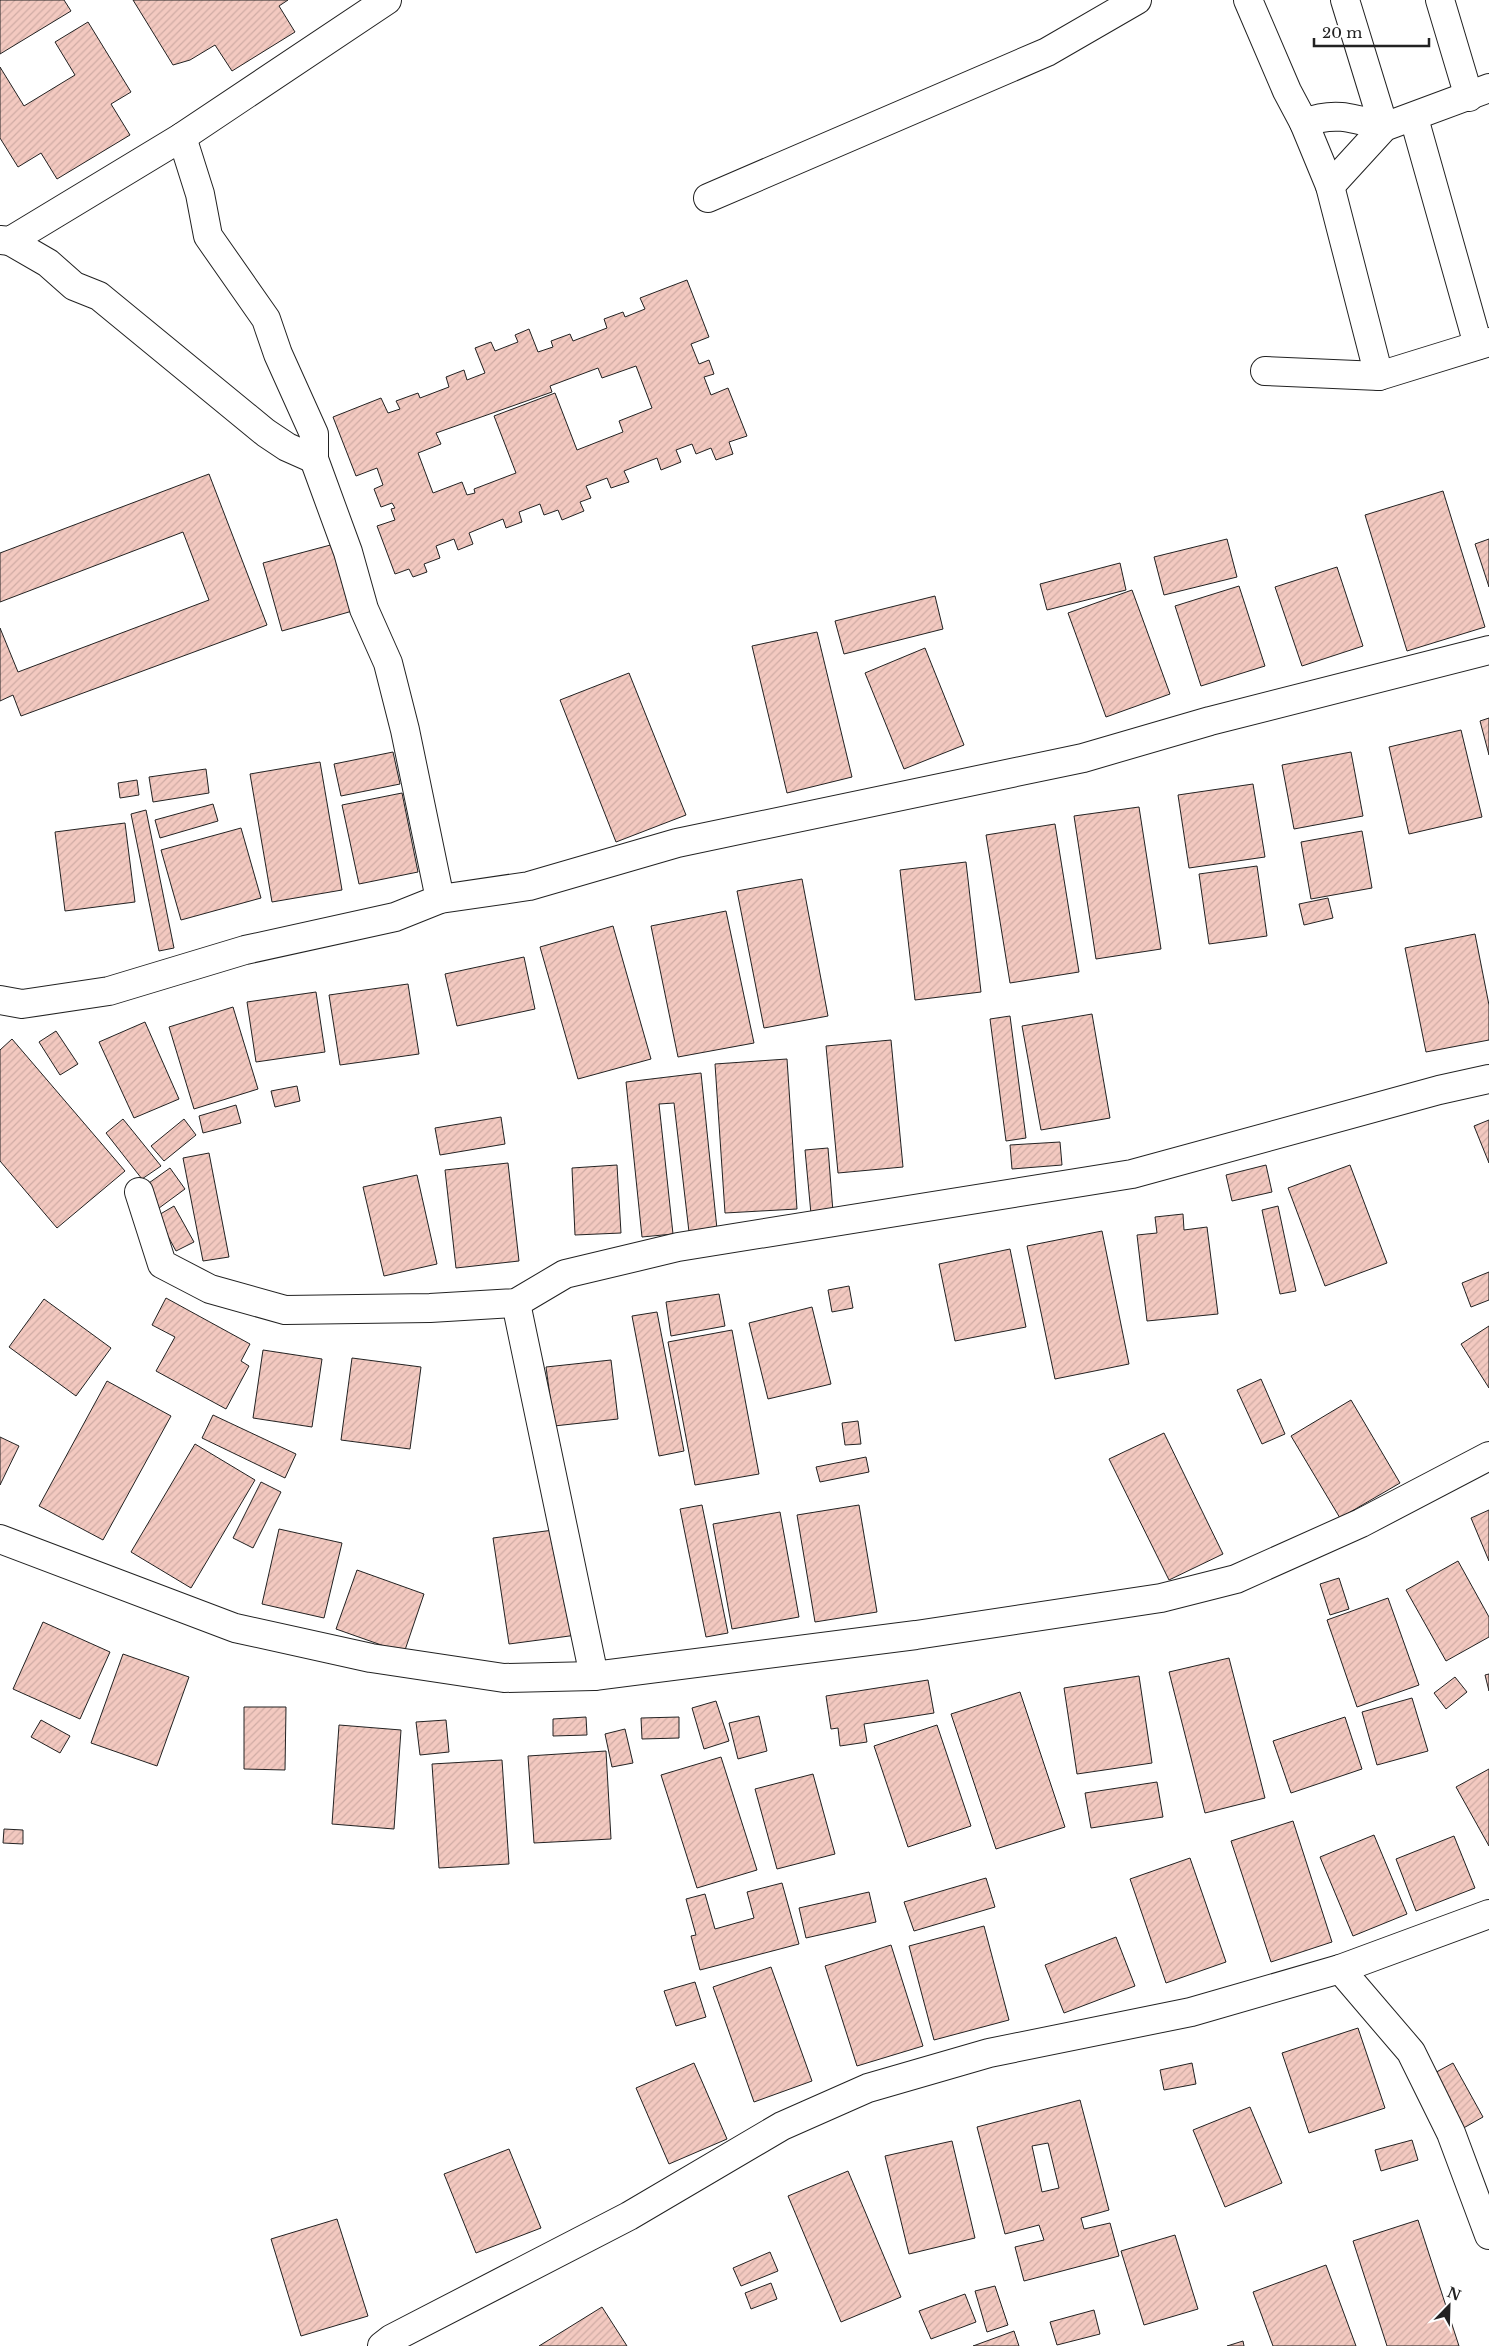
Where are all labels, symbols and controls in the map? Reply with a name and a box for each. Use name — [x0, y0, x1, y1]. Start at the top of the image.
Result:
scale bar — [1314, 15, 1429, 47]
text: 20 m — [1322, 23, 1362, 42]
north arrow — [1424, 2281, 1474, 2331]
text: N — [1445, 2283, 1464, 2305]

